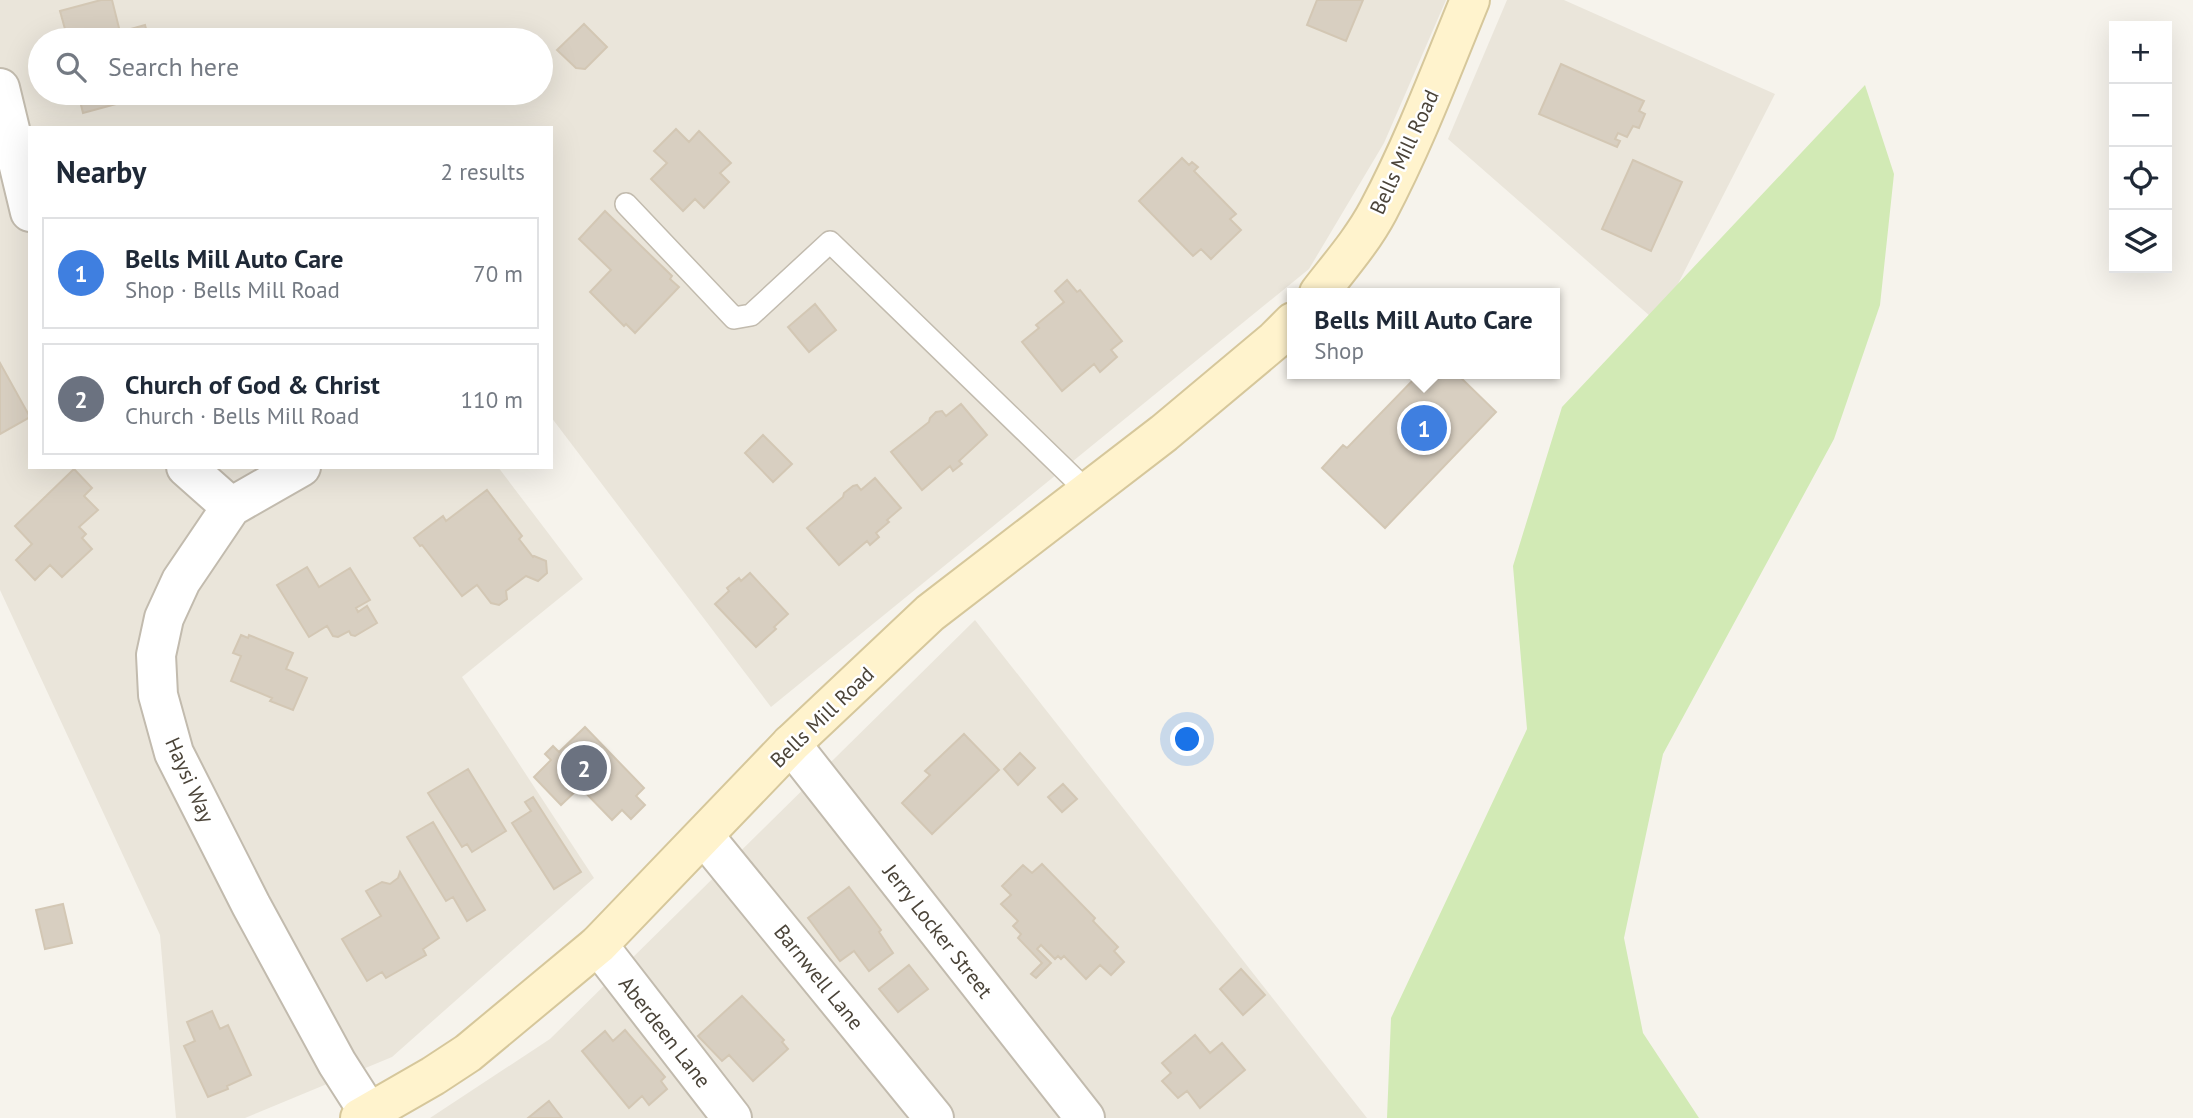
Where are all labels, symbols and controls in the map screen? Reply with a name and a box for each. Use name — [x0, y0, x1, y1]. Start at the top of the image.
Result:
map controls — [2109, 21, 2172, 273]
button: + — [2109, 21, 2172, 84]
search box — [28, 28, 553, 105]
icon: search — [52, 48, 90, 86]
text: Search here — [108, 50, 239, 83]
button: − — [2109, 84, 2172, 147]
street label: Bells Mill Road — [1363, 85, 1445, 219]
button: locate — [2109, 147, 2172, 210]
text: Nearby — [56, 152, 146, 191]
text: 2 results — [441, 157, 525, 186]
button: layers — [2109, 210, 2172, 273]
text: Bells Mill Auto Care — [125, 242, 343, 275]
text: 1 — [74, 259, 88, 288]
text: 70 m — [473, 259, 523, 288]
text: Shop · Bells Mill Road — [125, 275, 340, 304]
popup — [1287, 288, 1560, 379]
text: Bells Mill Auto Care — [1314, 303, 1533, 336]
text: Shop — [1314, 336, 1364, 365]
text: Church of God & Christ — [125, 368, 380, 401]
text: 2 — [74, 385, 88, 414]
text: 110 m — [461, 385, 523, 414]
text: Church · Bells Mill Road — [125, 401, 359, 430]
pin: 1 — [1401, 402, 1447, 454]
street label: Bells Mill Road — [764, 661, 880, 773]
your location — [1170, 722, 1204, 756]
street label: Haysi Way — [159, 733, 221, 827]
pin: 2 — [561, 742, 607, 794]
street label: Jerry Locker Street — [877, 858, 999, 1003]
street label: Barnwell Lane — [768, 919, 870, 1035]
street label: Aberdeen Lane — [613, 971, 717, 1093]

